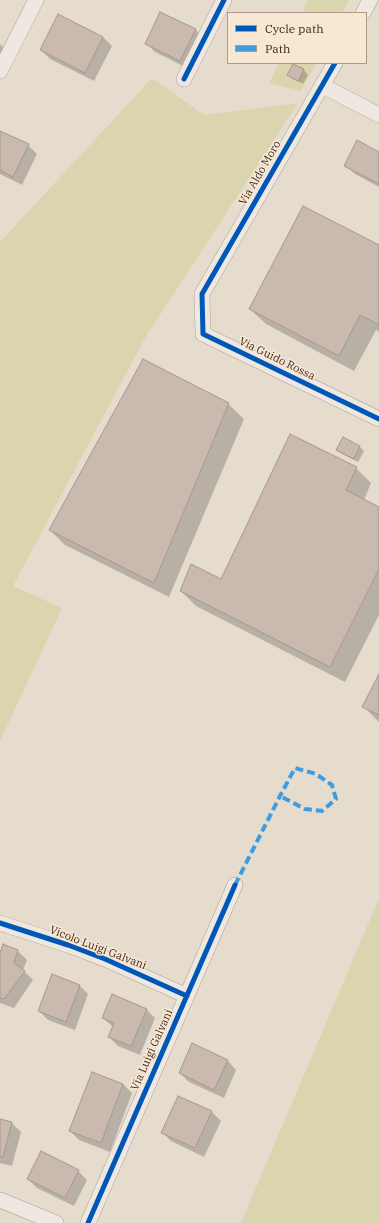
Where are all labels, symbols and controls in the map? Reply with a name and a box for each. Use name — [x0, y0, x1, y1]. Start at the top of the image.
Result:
legend — [227, 12, 367, 64]
text: Cycle path — [265, 21, 324, 36]
text: Path — [265, 41, 290, 56]
street label: Via Aldo Moro — [236, 138, 284, 208]
street label: Via Guido Rossa — [237, 335, 317, 383]
street label: Vicolo Luigi Galvani — [48, 923, 148, 973]
street label: Via Luigi Galvani — [128, 1007, 176, 1093]

